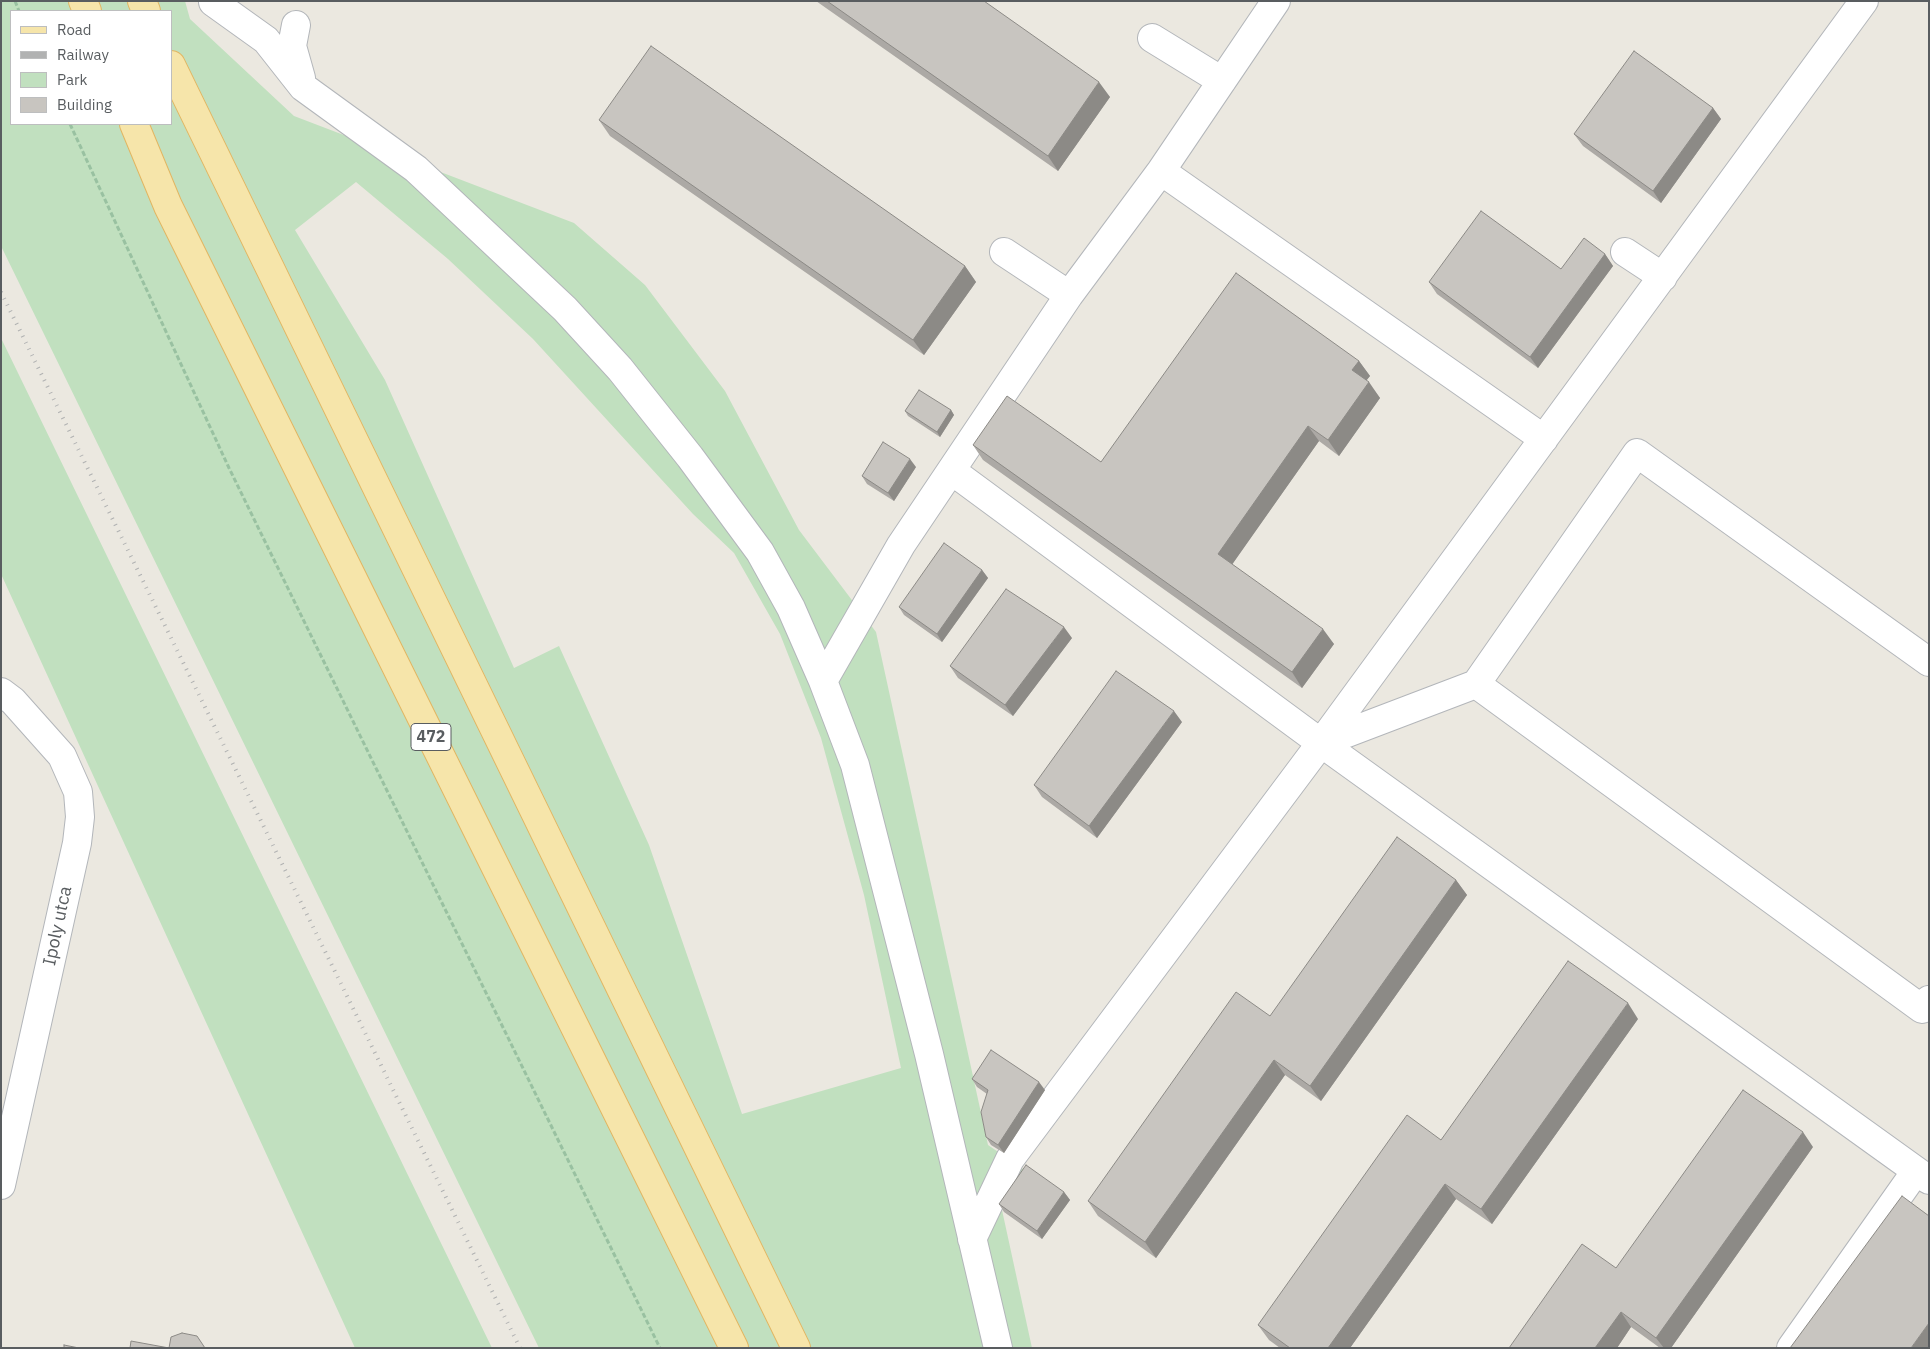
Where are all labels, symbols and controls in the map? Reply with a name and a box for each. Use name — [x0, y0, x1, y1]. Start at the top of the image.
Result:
legend — [10, 10, 172, 125]
text: Road — [57, 20, 92, 39]
text: Railway — [57, 45, 109, 64]
text: Park — [57, 70, 87, 89]
text: Building — [57, 95, 112, 114]
road number: 472 — [411, 724, 451, 750]
street label: Ipoly utca — [39, 884, 77, 968]

